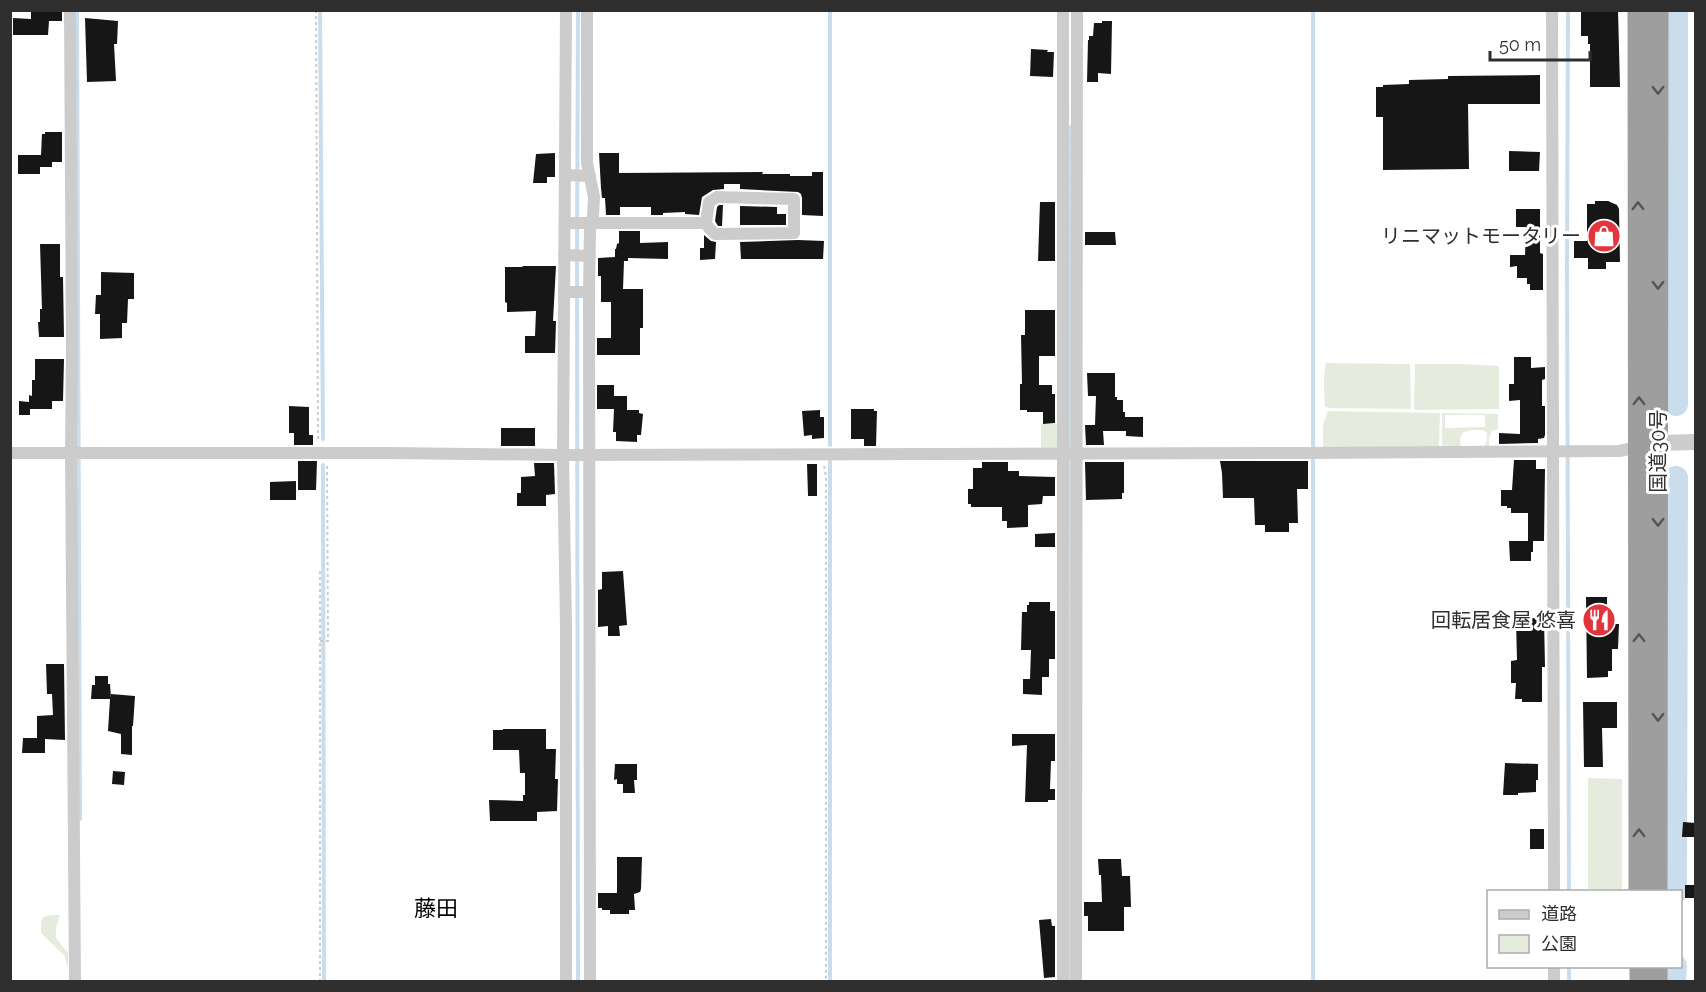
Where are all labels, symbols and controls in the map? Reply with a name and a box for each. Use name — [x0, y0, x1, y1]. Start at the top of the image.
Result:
scale bar — [1490, 24, 1590, 62]
text: 50 m — [1499, 34, 1541, 55]
one-way arrow — [1652, 85, 1664, 94]
one-way arrow — [1632, 202, 1644, 211]
shop icon: リニマットモータリー — [1586, 218, 1622, 254]
place label: リニマットモータリー — [1381, 224, 1581, 248]
one-way arrow — [1652, 280, 1664, 289]
one-way arrow — [1633, 397, 1645, 406]
street label: 国道30号 — [1646, 410, 1670, 492]
one-way arrow — [1652, 517, 1664, 526]
restaurant icon: 回転居食屋 悠喜 — [1581, 602, 1617, 638]
place label: 回転居食屋 悠喜 — [1431, 608, 1576, 632]
one-way arrow — [1633, 634, 1645, 643]
one-way arrow — [1652, 712, 1664, 721]
one-way arrow — [1633, 829, 1645, 838]
legend — [1487, 890, 1682, 968]
district label: 藤田 — [414, 895, 458, 921]
text: 道路 — [1541, 903, 1577, 924]
text: 公園 — [1541, 933, 1577, 954]

